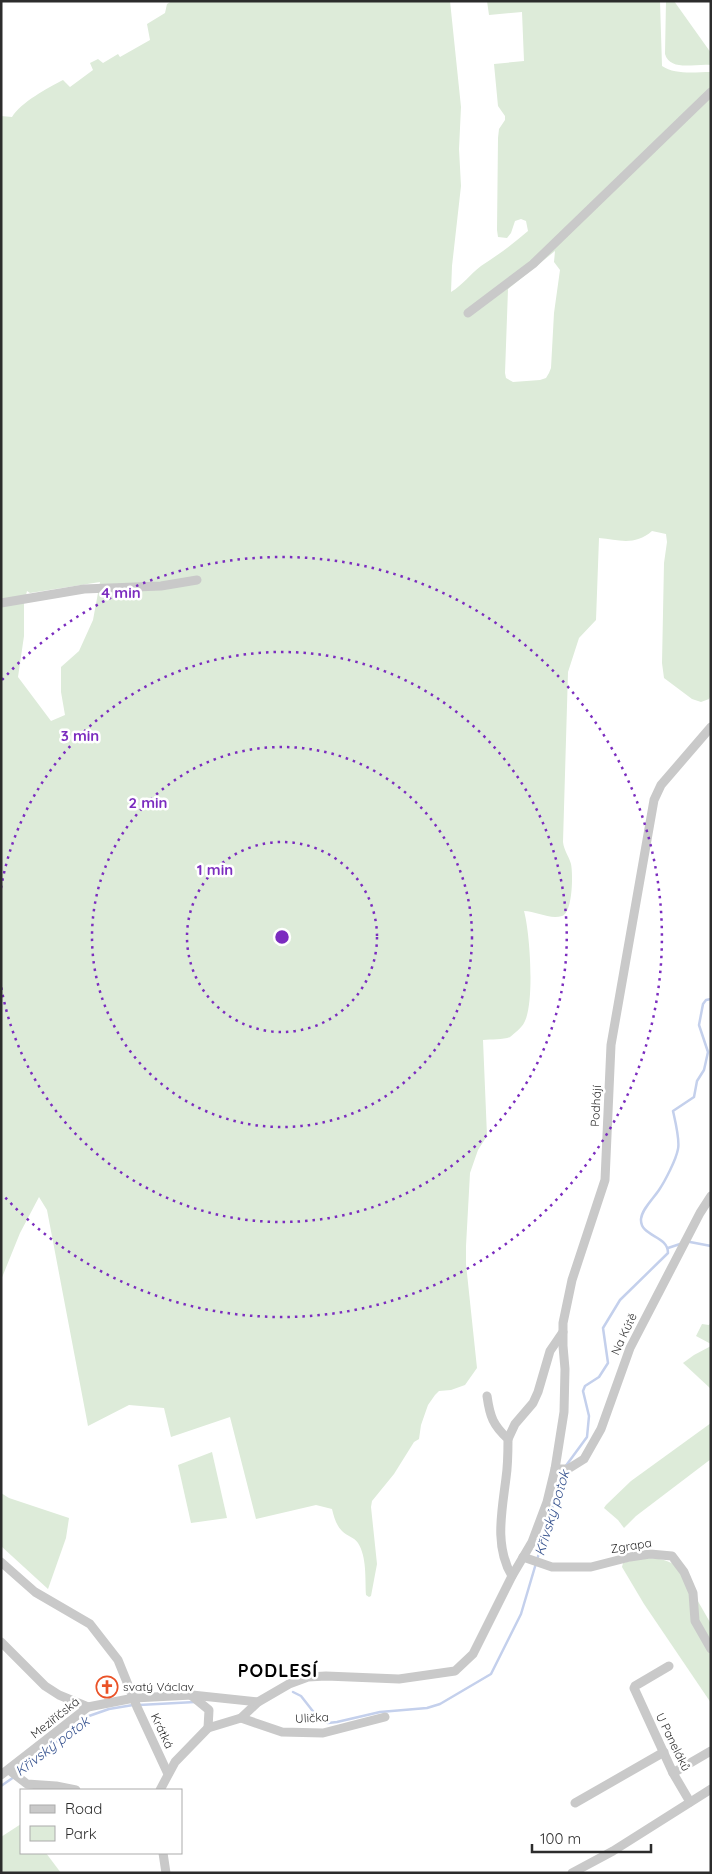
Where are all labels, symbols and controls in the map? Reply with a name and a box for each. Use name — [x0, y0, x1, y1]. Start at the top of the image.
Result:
text: 4 min — [101, 583, 141, 602]
text: 3 min — [61, 726, 99, 745]
text: 2 min — [128, 793, 168, 812]
text: 1 min — [197, 860, 233, 879]
centre of rings — [273, 928, 291, 946]
street label: Podhájí — [587, 1084, 604, 1127]
street label: Na Kútě — [607, 1310, 640, 1357]
water label: Křivský potok — [530, 1467, 574, 1558]
street label: Zgrapa — [609, 1535, 653, 1556]
district label: PODLESÍ — [238, 1659, 318, 1682]
church icon: svatý Václav — [95, 1675, 119, 1699]
place label: svatý Václav — [123, 1679, 194, 1694]
street label: Meziříčská — [27, 1694, 82, 1741]
street label: Ulička — [295, 1709, 329, 1726]
street label: U Paneláků — [653, 1710, 694, 1773]
water label: Křivský potok — [11, 1711, 94, 1780]
street label: Krátká — [148, 1711, 177, 1751]
legend — [20, 1789, 182, 1854]
text: Road — [65, 1799, 102, 1818]
scale bar — [532, 1822, 651, 1854]
text: Park — [65, 1824, 97, 1843]
text: 100 m — [540, 1829, 581, 1848]

